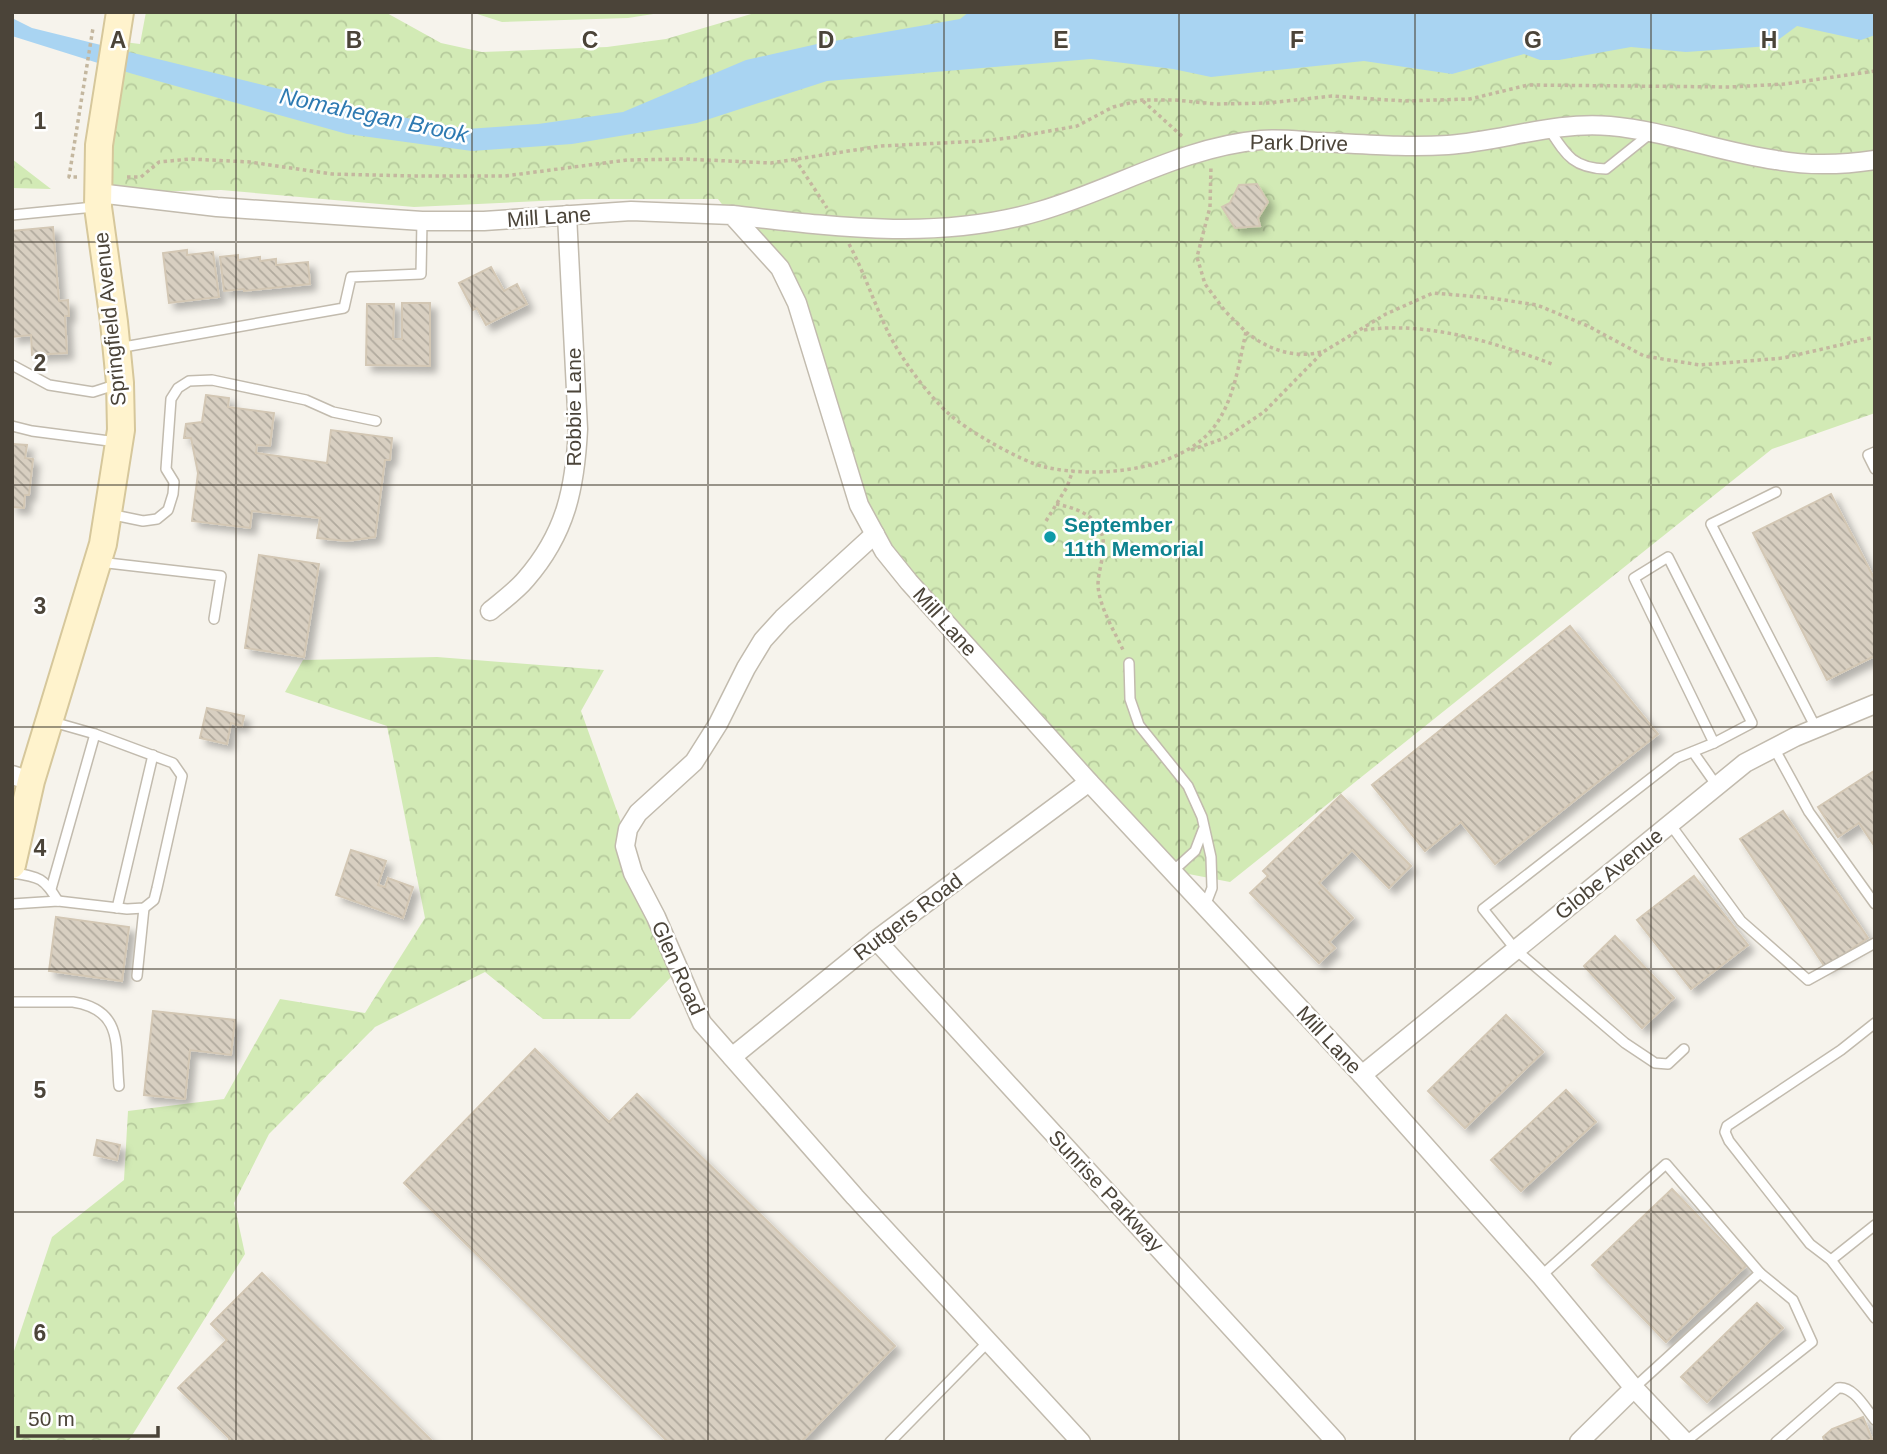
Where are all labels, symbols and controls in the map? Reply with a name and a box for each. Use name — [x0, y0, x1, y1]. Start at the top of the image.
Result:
text: A — [110, 27, 126, 53]
text: B — [346, 27, 362, 53]
text: C — [582, 27, 598, 53]
text: D — [818, 27, 834, 53]
text: E — [1053, 27, 1069, 53]
text: F — [1290, 27, 1304, 53]
text: G — [1524, 27, 1542, 53]
text: H — [1761, 27, 1777, 53]
water label: Nomahegan Brook — [277, 82, 472, 148]
text: 1 — [34, 108, 47, 134]
street label: Park Drive — [1250, 130, 1348, 155]
street label: Mill Lane — [506, 202, 592, 231]
street label: Springfield Avenue — [89, 231, 130, 407]
street label: Robbie Lane — [562, 347, 585, 467]
text: 2 — [34, 350, 46, 376]
place label: September 11th Memorial — [1064, 513, 1204, 560]
marker: September 11th Memorial — [1042, 529, 1058, 545]
street label: Mill Lane — [909, 583, 982, 661]
text: 3 — [34, 593, 46, 619]
street label: Globe Avenue — [1550, 823, 1667, 924]
text: 4 — [34, 835, 47, 861]
street label: Rutgers Road — [849, 868, 966, 965]
street label: Glen Road — [648, 917, 709, 1018]
street label: Mill Lane — [1292, 1001, 1366, 1078]
text: 5 — [34, 1077, 47, 1103]
street label: Sunrise Parkway — [1044, 1125, 1169, 1256]
text: 6 — [34, 1320, 46, 1346]
scale bar — [18, 1394, 158, 1438]
text: 50 m — [28, 1407, 75, 1430]

